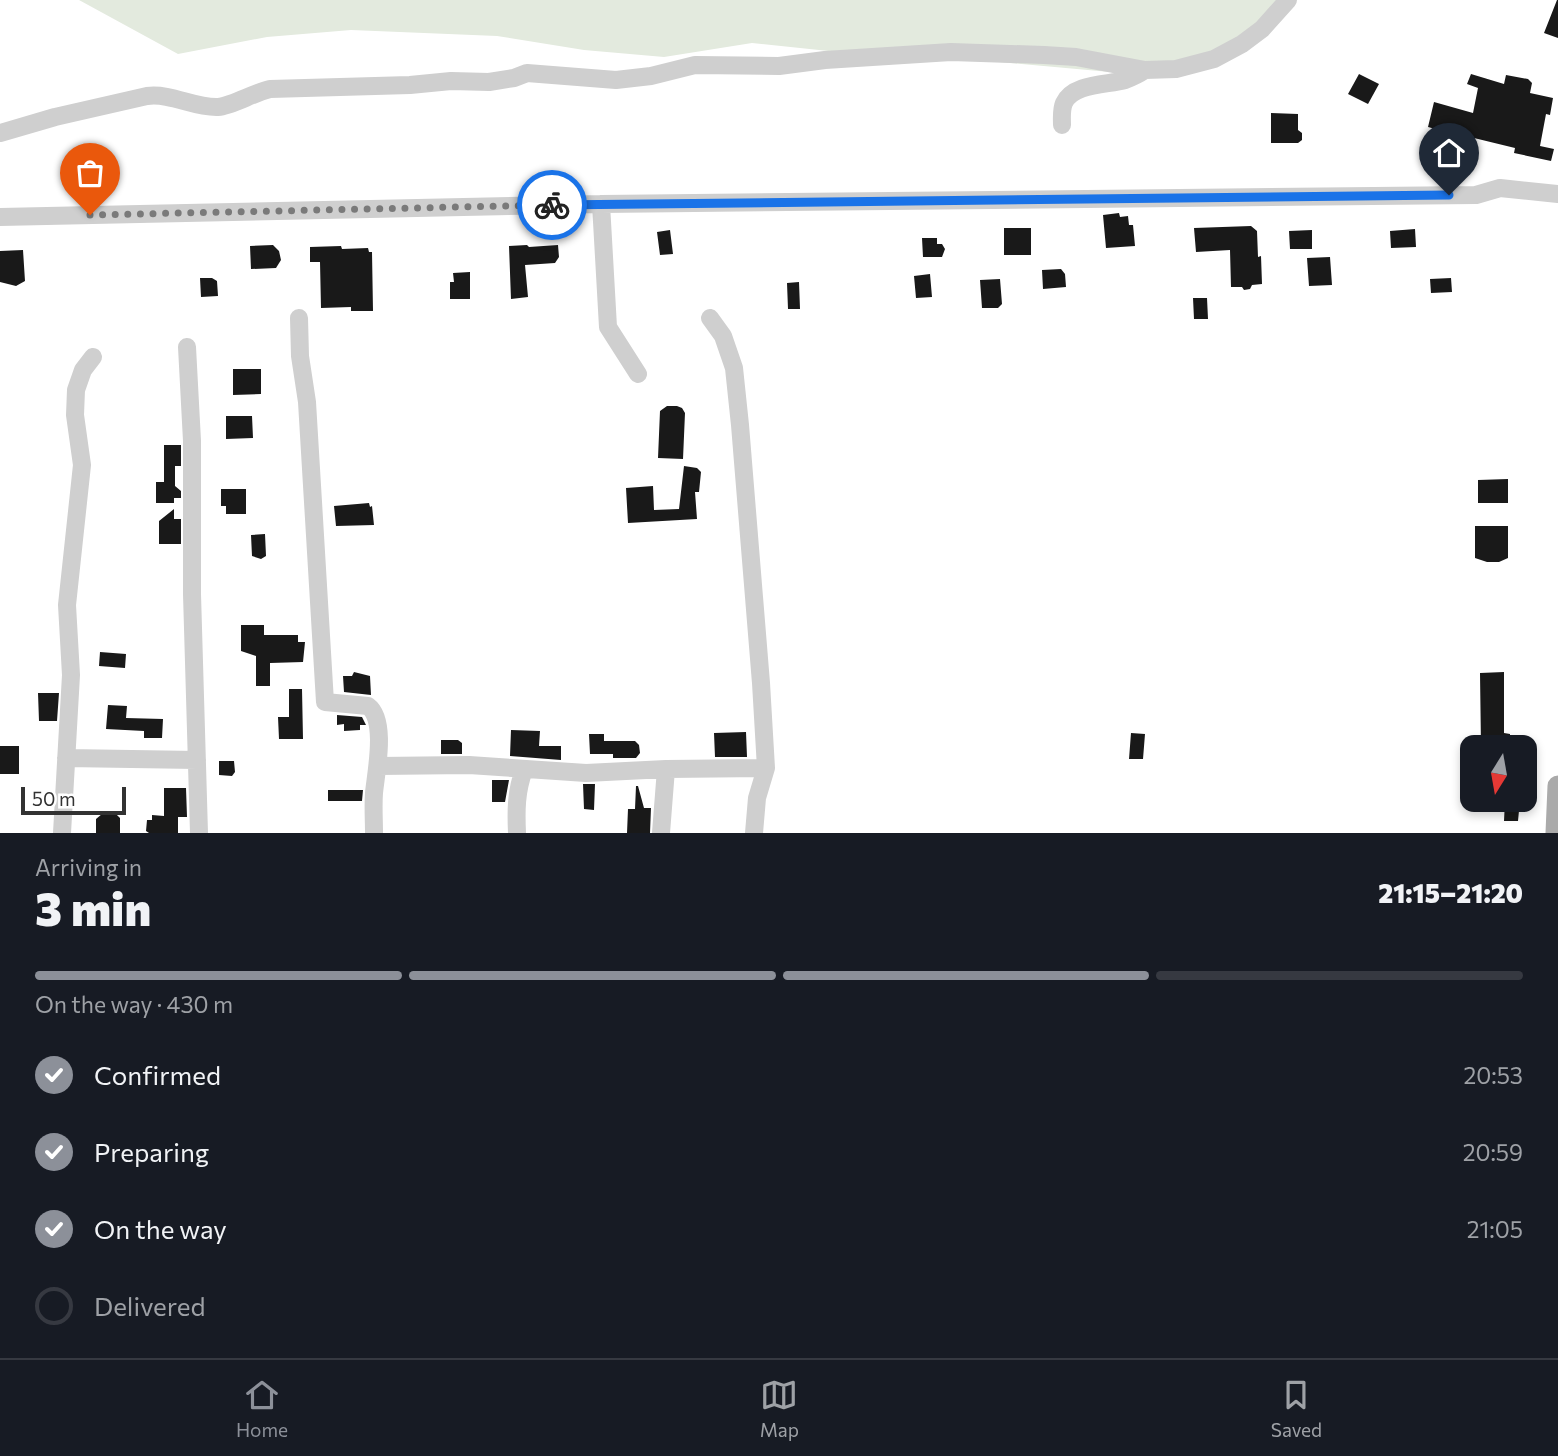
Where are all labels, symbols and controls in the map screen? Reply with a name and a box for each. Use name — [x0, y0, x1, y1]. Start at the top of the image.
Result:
pin — [1419, 123, 1479, 195]
icon: home — [1430, 134, 1468, 172]
pin — [60, 143, 120, 215]
icon: bag — [71, 154, 109, 192]
courier — [517, 170, 587, 240]
icon: bike — [533, 186, 571, 224]
north arrow — [1460, 735, 1536, 812]
map controls — [1460, 735, 1537, 812]
scale bar — [21, 784, 126, 816]
text: 50 m — [32, 787, 76, 810]
text: Arriving in — [35, 853, 142, 881]
text: 21:15–21:20 — [1378, 877, 1523, 908]
text: 3 min — [35, 879, 151, 935]
text: On the way · 430 m — [35, 990, 233, 1018]
icon: check — [35, 1056, 73, 1094]
text: Confirmed — [94, 1059, 221, 1090]
text: 20:53 — [1464, 1061, 1523, 1089]
icon: check — [35, 1133, 73, 1171]
text: Preparing — [94, 1136, 209, 1167]
text: 20:59 — [1463, 1138, 1523, 1166]
icon: check — [35, 1210, 73, 1248]
text: On the way — [94, 1213, 227, 1244]
text: 21:05 — [1467, 1215, 1523, 1243]
text: Delivered — [94, 1290, 205, 1321]
tab: Home — [236, 1376, 288, 1441]
tab: Map — [760, 1376, 799, 1441]
tab: Saved — [1271, 1376, 1322, 1441]

